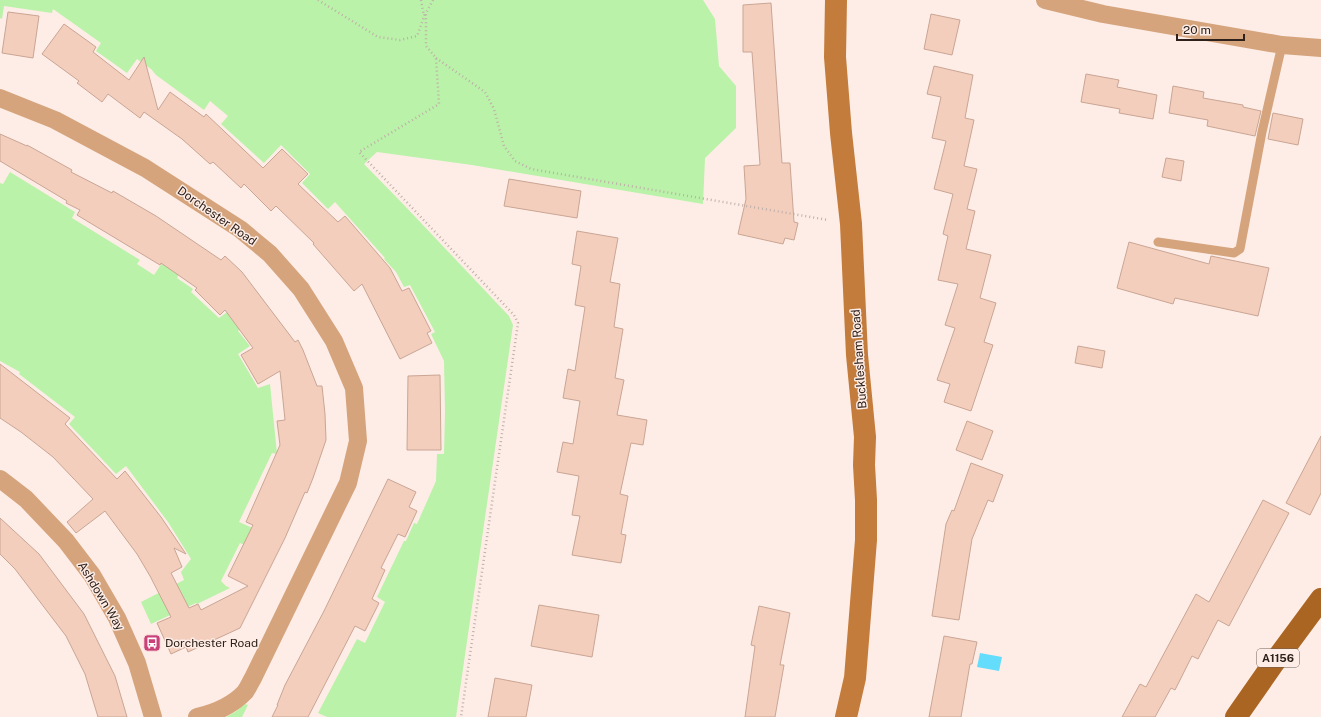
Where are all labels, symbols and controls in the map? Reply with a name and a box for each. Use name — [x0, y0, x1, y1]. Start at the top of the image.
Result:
scale bar — [1177, 16, 1244, 42]
text: 20 m — [1183, 23, 1211, 37]
street label: Dorchester Road — [175, 184, 259, 248]
street label: Bucklesham Road — [849, 309, 869, 409]
street label: Ashdown Way — [75, 559, 127, 633]
bus stop icon: Dorchester Road — [142, 633, 162, 653]
place label: Dorchester Road — [165, 636, 258, 650]
road number: A1156 — [1257, 649, 1299, 667]

